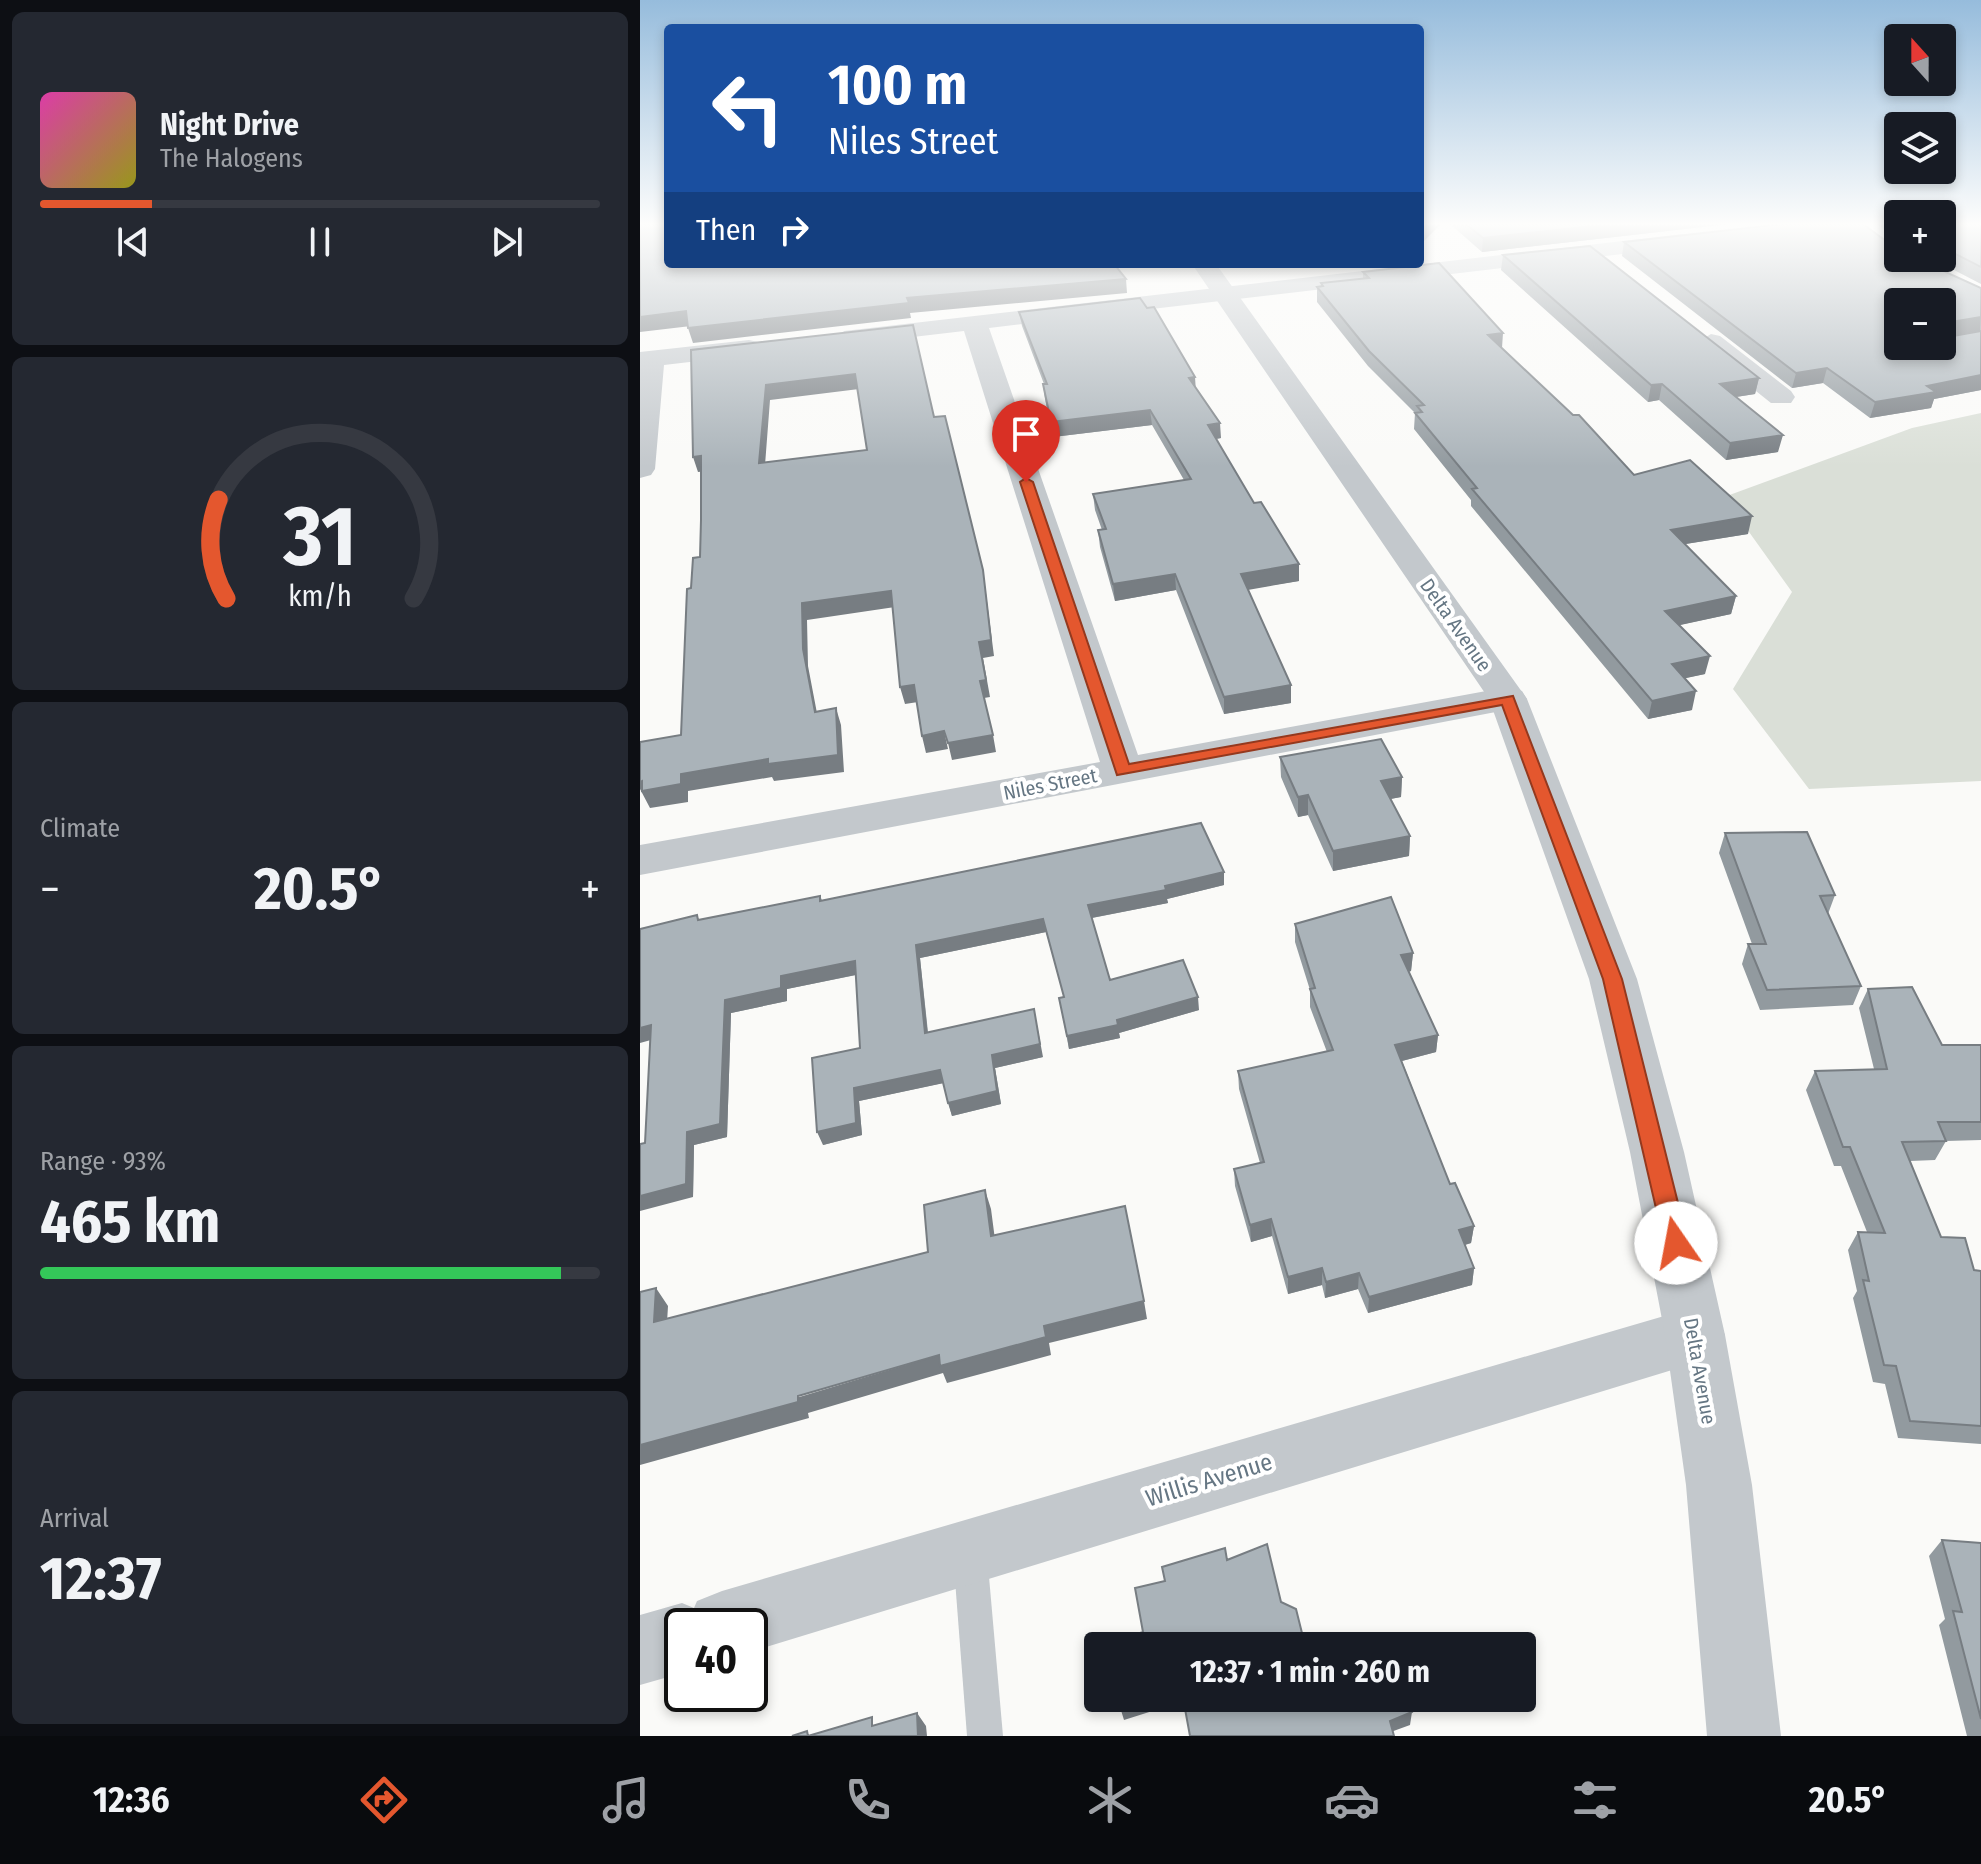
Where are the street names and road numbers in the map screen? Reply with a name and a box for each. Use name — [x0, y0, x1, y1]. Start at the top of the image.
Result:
street label: Delta Avenue — [1415, 574, 1497, 676]
street label: Niles Street — [1001, 763, 1099, 805]
street label: Delta Avenue — [1679, 1316, 1721, 1426]
street label: Willis Avenue — [1142, 1447, 1276, 1513]

